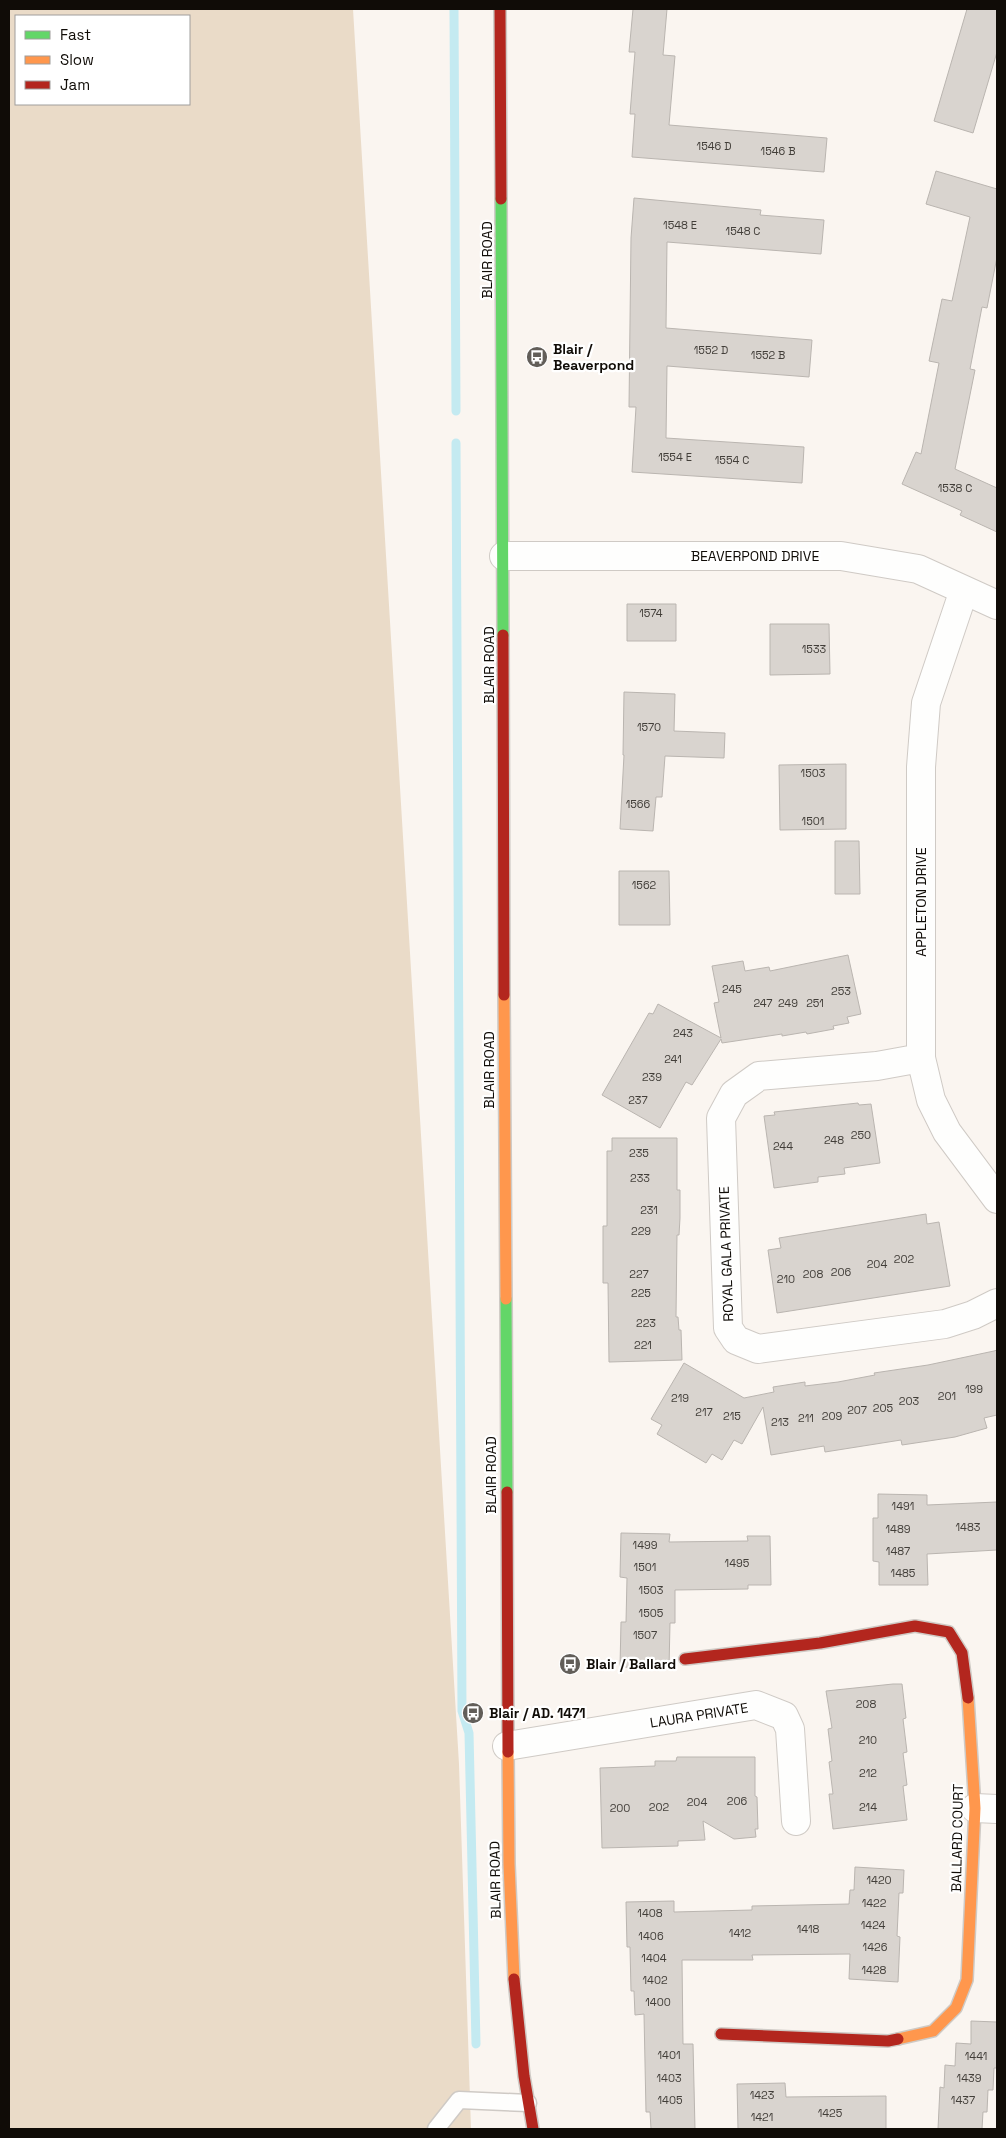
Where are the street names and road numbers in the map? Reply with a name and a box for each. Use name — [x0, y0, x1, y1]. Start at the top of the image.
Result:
street label: BLAIR ROAD — [478, 221, 496, 299]
street label: BEAVERPOND DRIVE — [691, 547, 819, 565]
street label: BLAIR ROAD — [480, 626, 498, 704]
street label: APPLETON DRIVE — [912, 847, 930, 957]
street label: BLAIR ROAD — [480, 1031, 498, 1109]
street label: ROYAL GALA PRIVATE — [715, 1186, 737, 1322]
street label: BLAIR ROAD — [482, 1436, 500, 1514]
street label: LAURA PRIVATE — [649, 1698, 749, 1732]
street label: BALLARD COURT — [947, 1784, 967, 1892]
street label: BLAIR ROAD — [485, 1841, 505, 1919]

